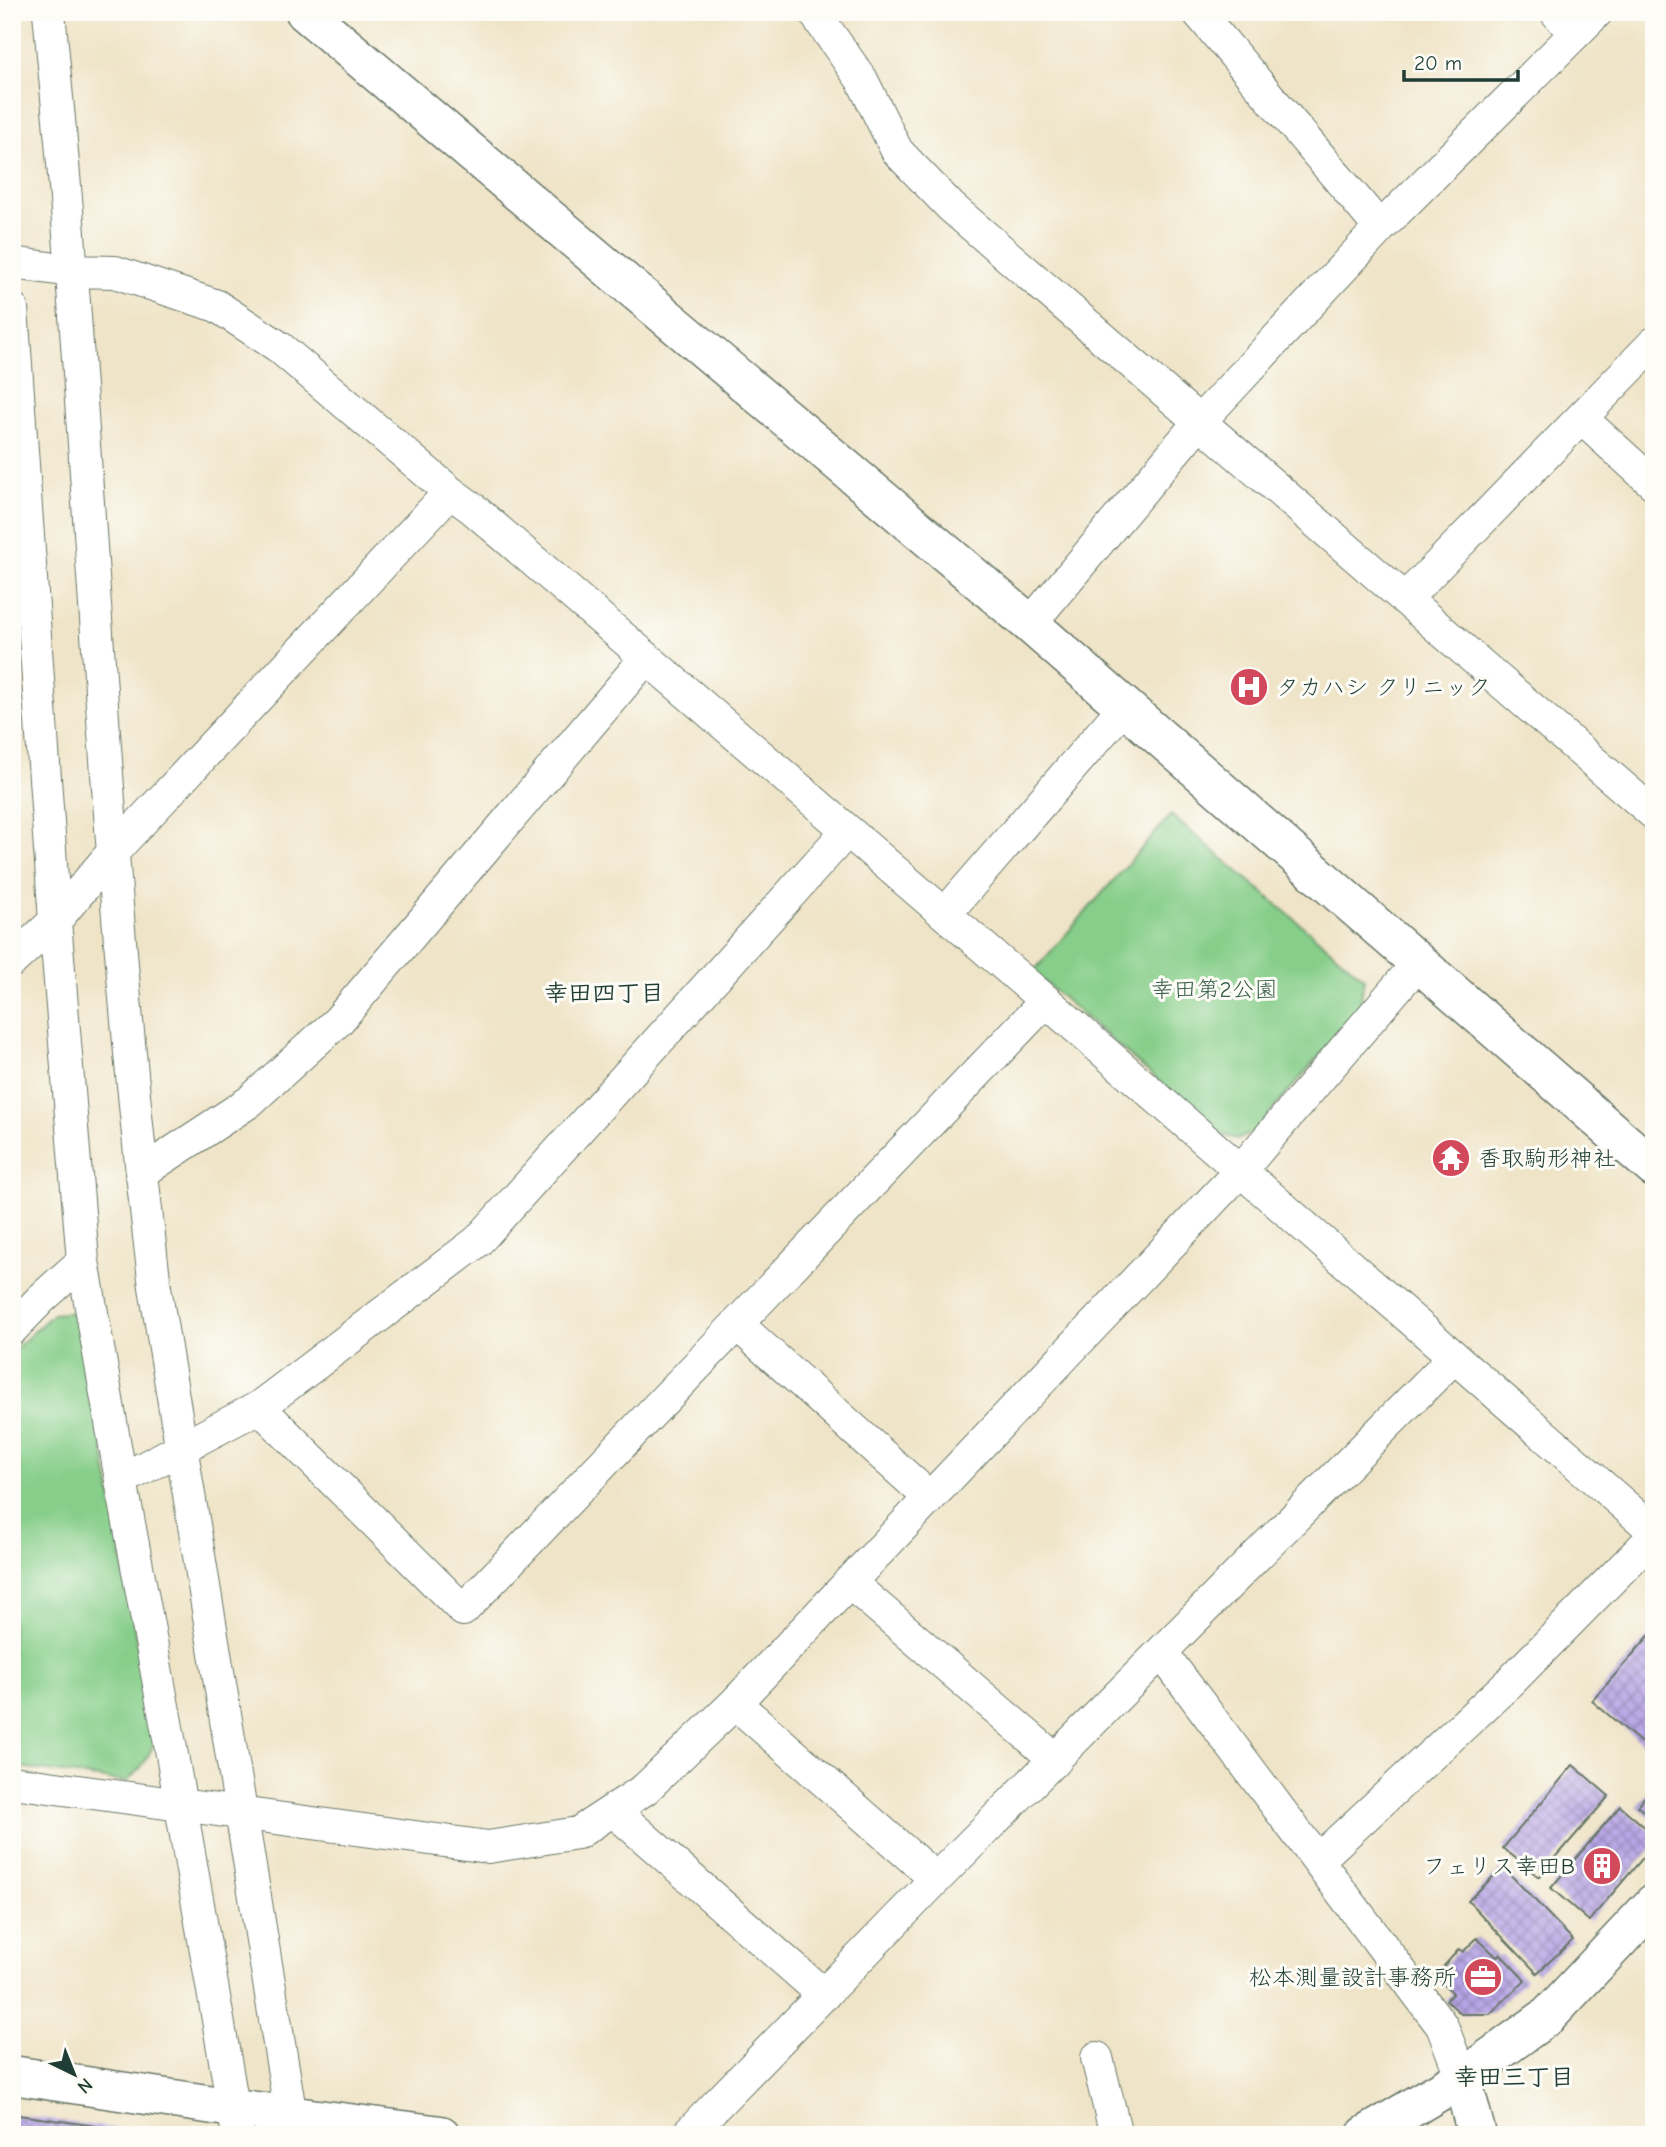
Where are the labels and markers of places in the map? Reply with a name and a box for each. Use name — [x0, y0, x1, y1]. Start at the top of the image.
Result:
hospital icon: タカハシ クリニック — [1228, 666, 1270, 708]
place label: タカハシ クリニック — [1276, 674, 1491, 701]
temple icon: 香取駒形神社 — [1430, 1137, 1472, 1179]
place label: 香取駒形神社 — [1478, 1145, 1616, 1172]
building icon: フェリス幸田B — [1581, 1845, 1623, 1887]
place label: フェリス幸田B — [1423, 1853, 1575, 1880]
office icon: 松本測量設計事務所 — [1462, 1956, 1504, 1998]
place label: 松本測量設計事務所 — [1249, 1964, 1456, 1991]

